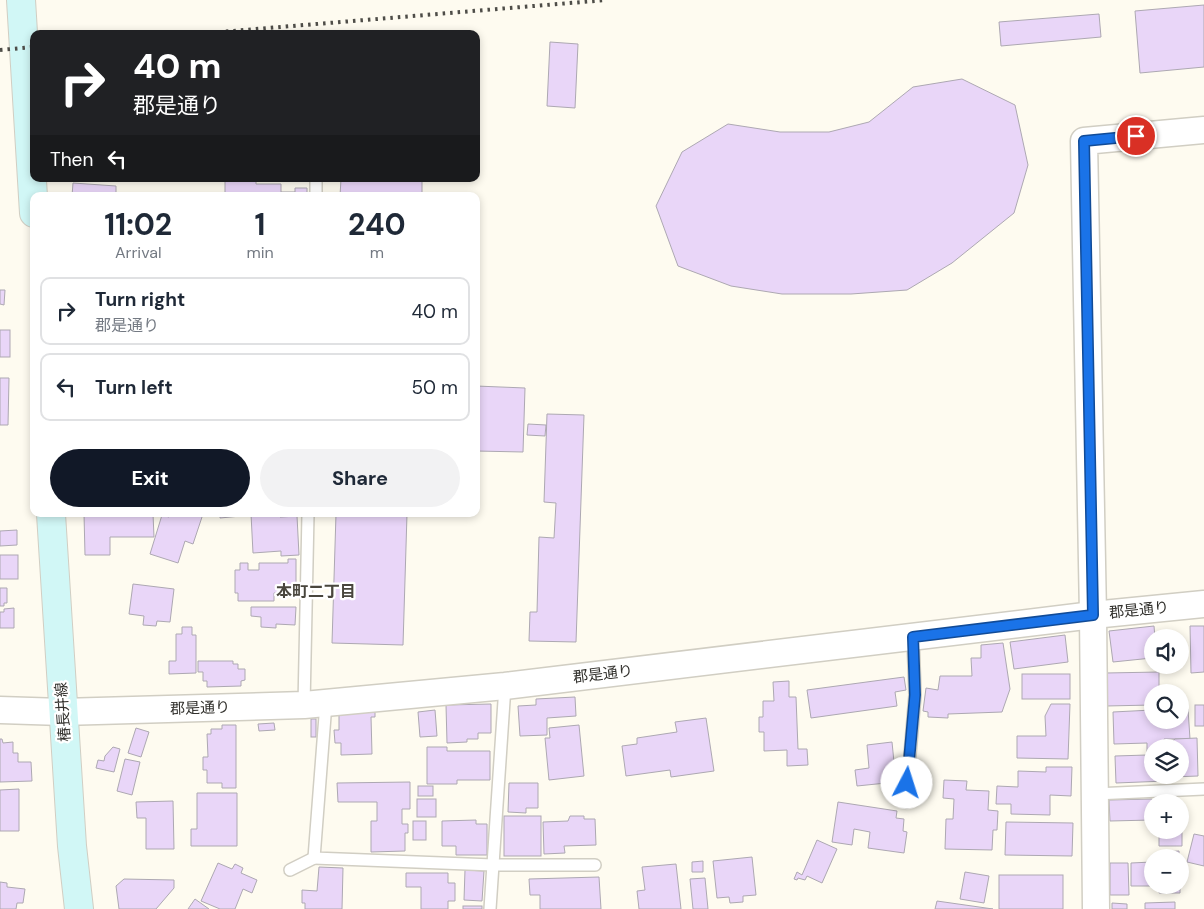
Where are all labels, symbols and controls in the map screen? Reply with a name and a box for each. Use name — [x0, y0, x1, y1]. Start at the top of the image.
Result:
text: 40 m — [133, 43, 222, 89]
icon: right — [50, 50, 115, 115]
text: 郡是通り — [133, 91, 221, 120]
pin — [1115, 115, 1157, 157]
icon: arrive — [1122, 122, 1150, 150]
icon: left — [103, 145, 131, 173]
text: Then — [50, 147, 93, 172]
text: 11:02 — [104, 205, 172, 244]
text: 1 — [255, 205, 265, 244]
text: 240 — [348, 205, 406, 244]
text: Arrival — [115, 242, 161, 263]
text: min — [246, 242, 274, 263]
text: m — [370, 242, 384, 263]
text: Turn right — [95, 287, 185, 312]
icon: right — [52, 297, 80, 325]
text: 40 m — [411, 299, 458, 324]
text: 郡是通り — [95, 315, 159, 336]
icon: left — [52, 373, 80, 401]
text: Turn left — [95, 375, 173, 400]
text: 50 m — [411, 375, 458, 400]
button: Exit — [50, 449, 250, 507]
button: Share — [260, 449, 460, 507]
district label: 本町二丁目 — [276, 581, 356, 602]
street label: 郡是通り — [1108, 597, 1170, 623]
map controls — [1144, 629, 1189, 894]
button: sound — [1144, 629, 1189, 674]
street label: 郡是通り — [572, 660, 634, 688]
street label: 椿長井線 — [51, 681, 75, 743]
button: search — [1144, 684, 1189, 729]
street label: 郡是通り — [170, 697, 230, 719]
button: layers — [1144, 739, 1189, 784]
position arrow — [880, 756, 932, 808]
button: + — [1144, 794, 1189, 839]
button: − — [1144, 849, 1189, 894]

